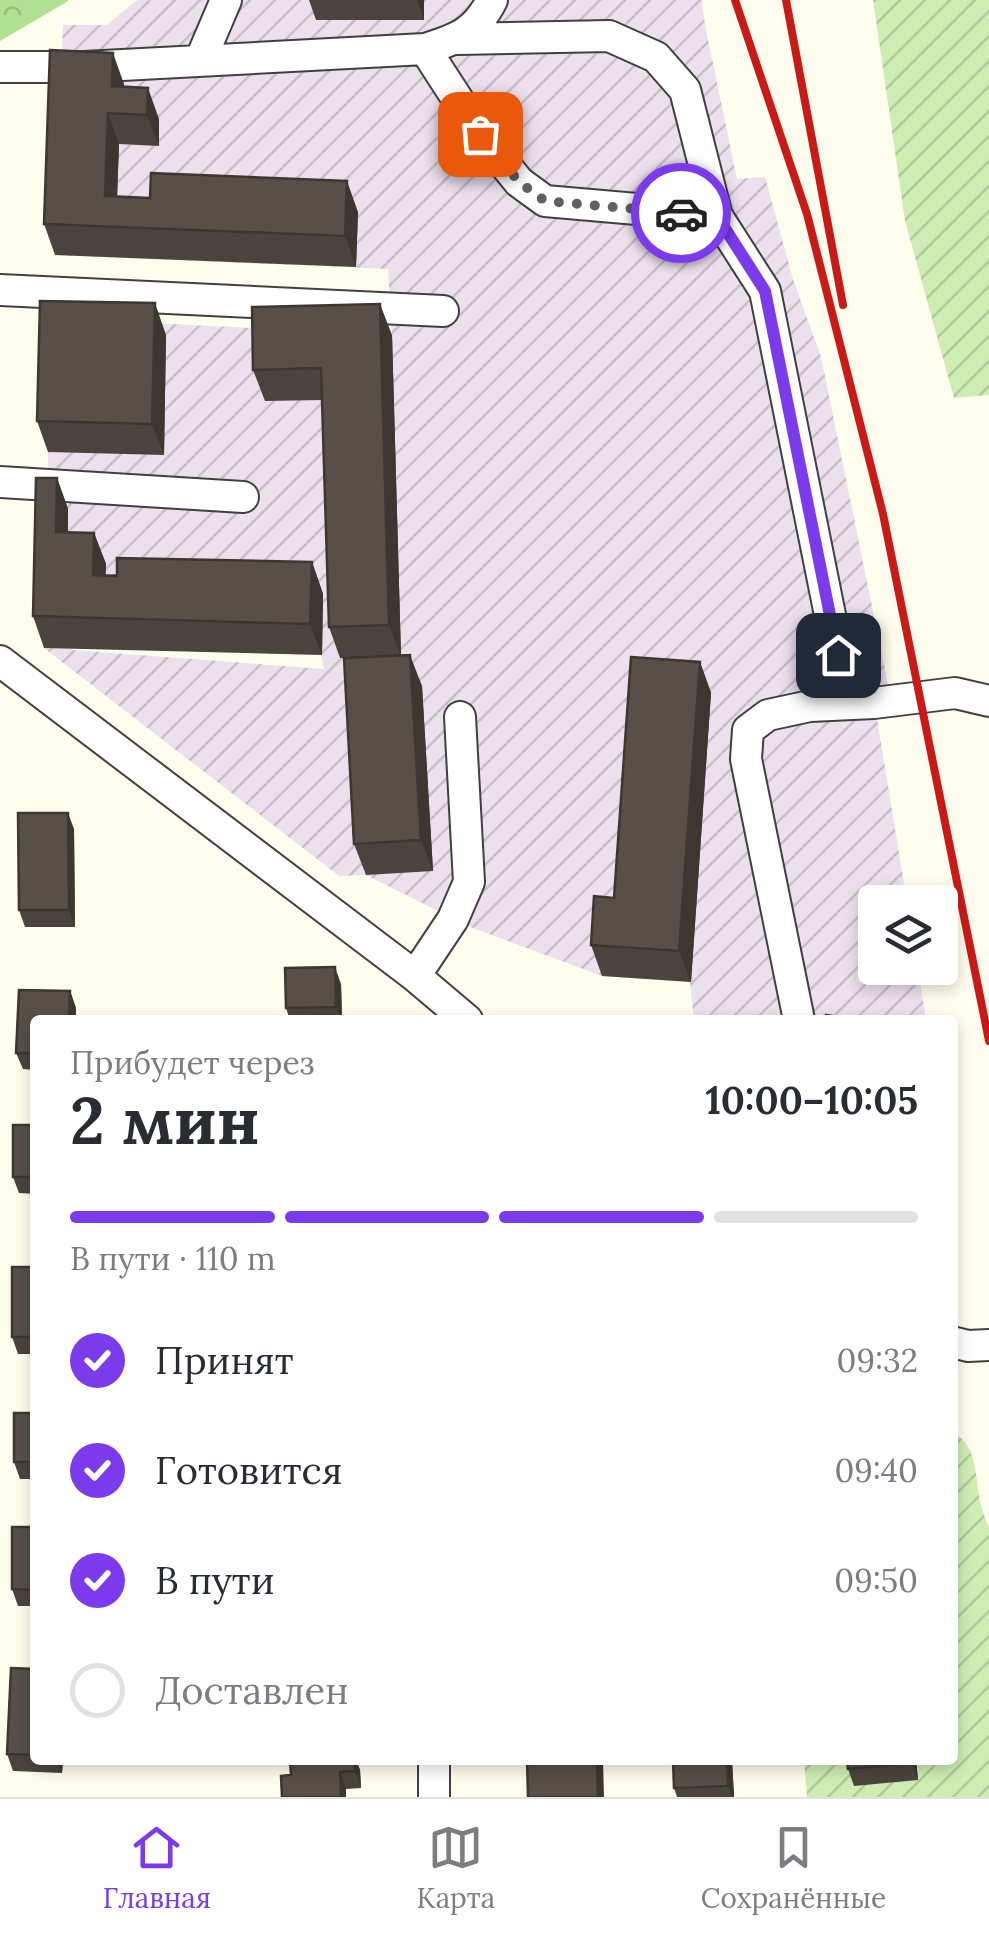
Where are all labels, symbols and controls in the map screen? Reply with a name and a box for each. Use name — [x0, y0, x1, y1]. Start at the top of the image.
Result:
pin — [438, 92, 523, 177]
icon: bag — [453, 107, 508, 162]
courier — [631, 163, 731, 263]
icon: car — [654, 186, 709, 241]
pin — [796, 613, 881, 698]
icon: home — [811, 628, 866, 683]
map controls — [858, 885, 958, 985]
button: layers — [858, 885, 958, 985]
text: Прибудет через — [70, 1042, 314, 1083]
text: 10:00–10:05 — [705, 1076, 918, 1124]
text: 2 мин — [70, 1079, 260, 1162]
text: В пути · 110 m — [70, 1238, 276, 1279]
icon: check — [70, 1333, 125, 1388]
text: Принят — [155, 1336, 294, 1384]
text: 09:32 — [837, 1340, 918, 1381]
icon: check — [70, 1443, 125, 1498]
text: Готовится — [155, 1446, 342, 1494]
text: 09:40 — [834, 1450, 918, 1491]
icon: check — [70, 1553, 125, 1608]
text: В пути — [155, 1556, 274, 1604]
text: 09:50 — [834, 1560, 918, 1601]
text: Доставлен — [155, 1666, 349, 1714]
tab: Главная — [103, 1820, 211, 1916]
tab: Карта — [417, 1820, 495, 1916]
tab: Сохранённые — [701, 1820, 886, 1916]

